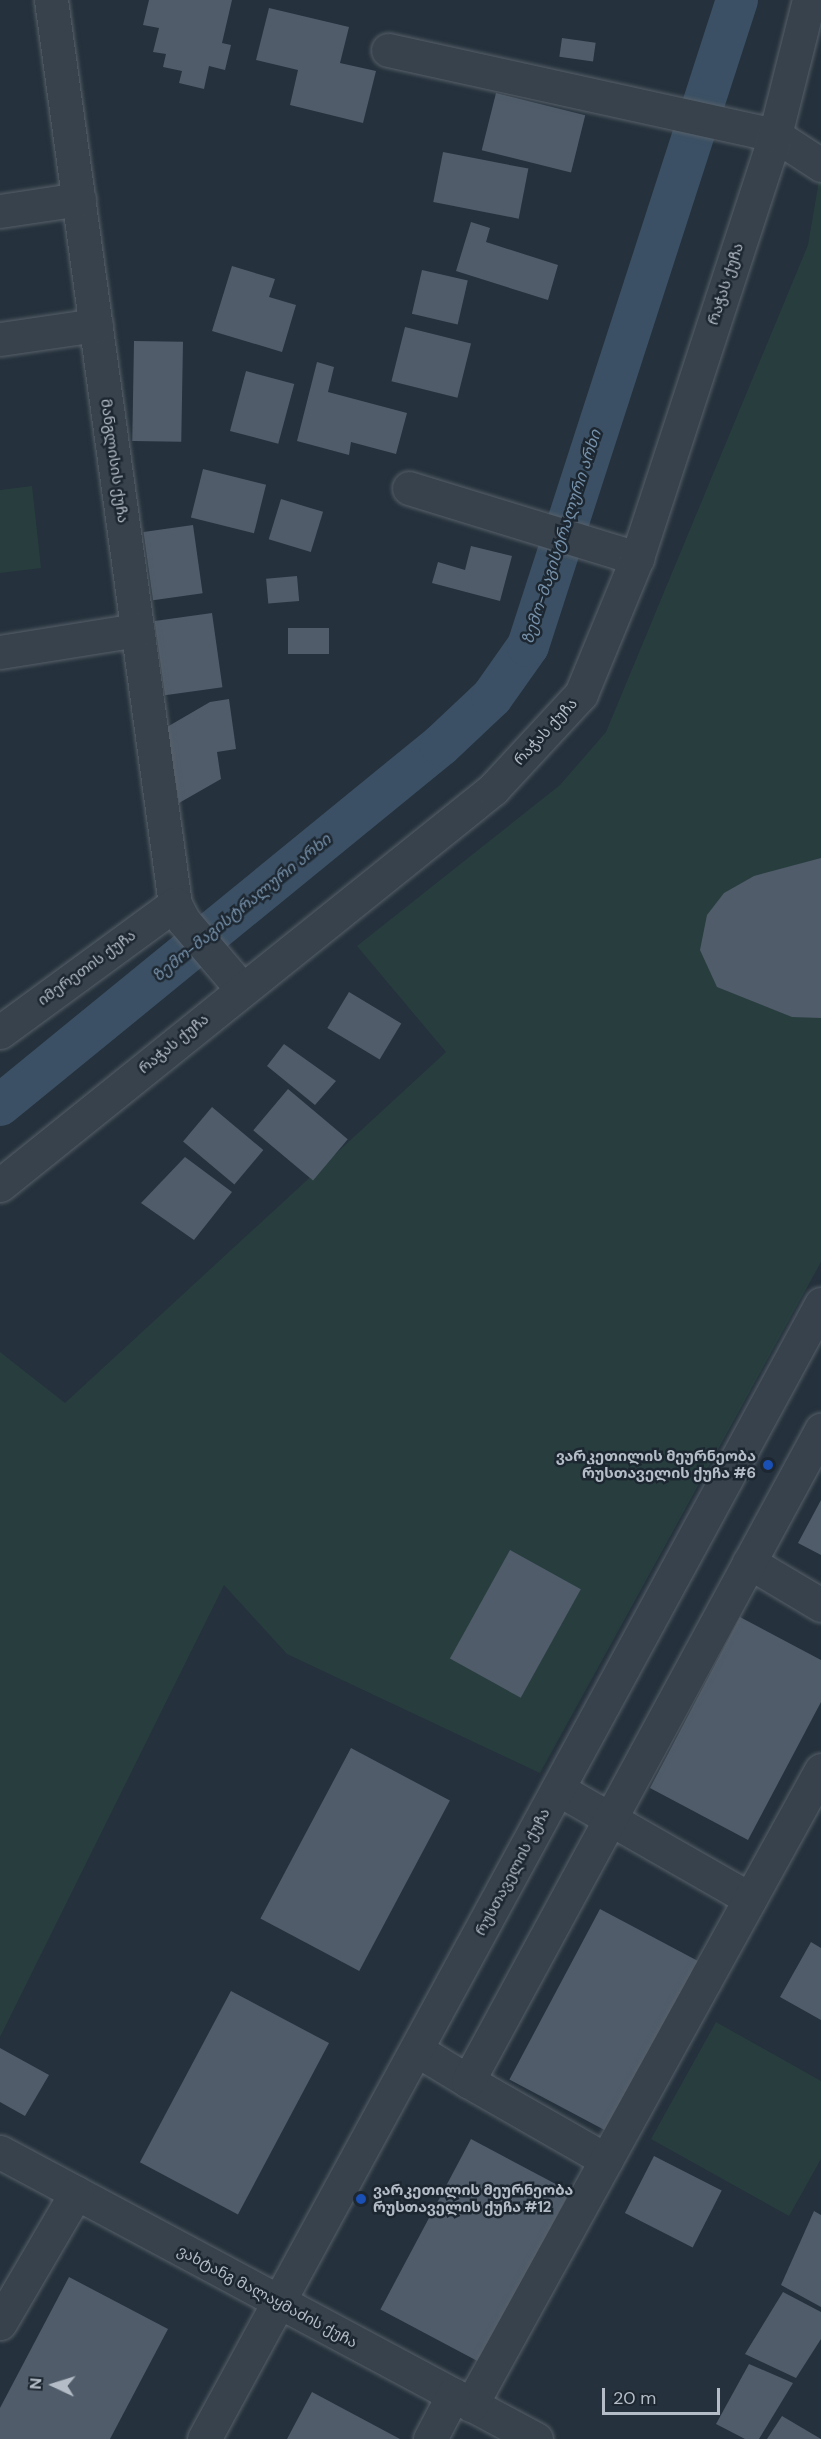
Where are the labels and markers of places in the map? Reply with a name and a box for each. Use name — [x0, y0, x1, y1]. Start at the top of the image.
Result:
place label: ვარკეთილის მეურნეობა რუსთაველის ქუჩა #6 — [556, 1447, 756, 1482]
marker: ვარკეთილის მეურნეობა რუსთაველის ქუჩა #6 — [761, 1458, 775, 1472]
place label: ვარკეთილის მეურნეობა რუსთაველის ქუჩა #12 — [373, 2181, 573, 2216]
marker: ვარკეთილის მეურნეობა რუსთაველის ქუჩა #12 — [354, 2192, 368, 2206]

